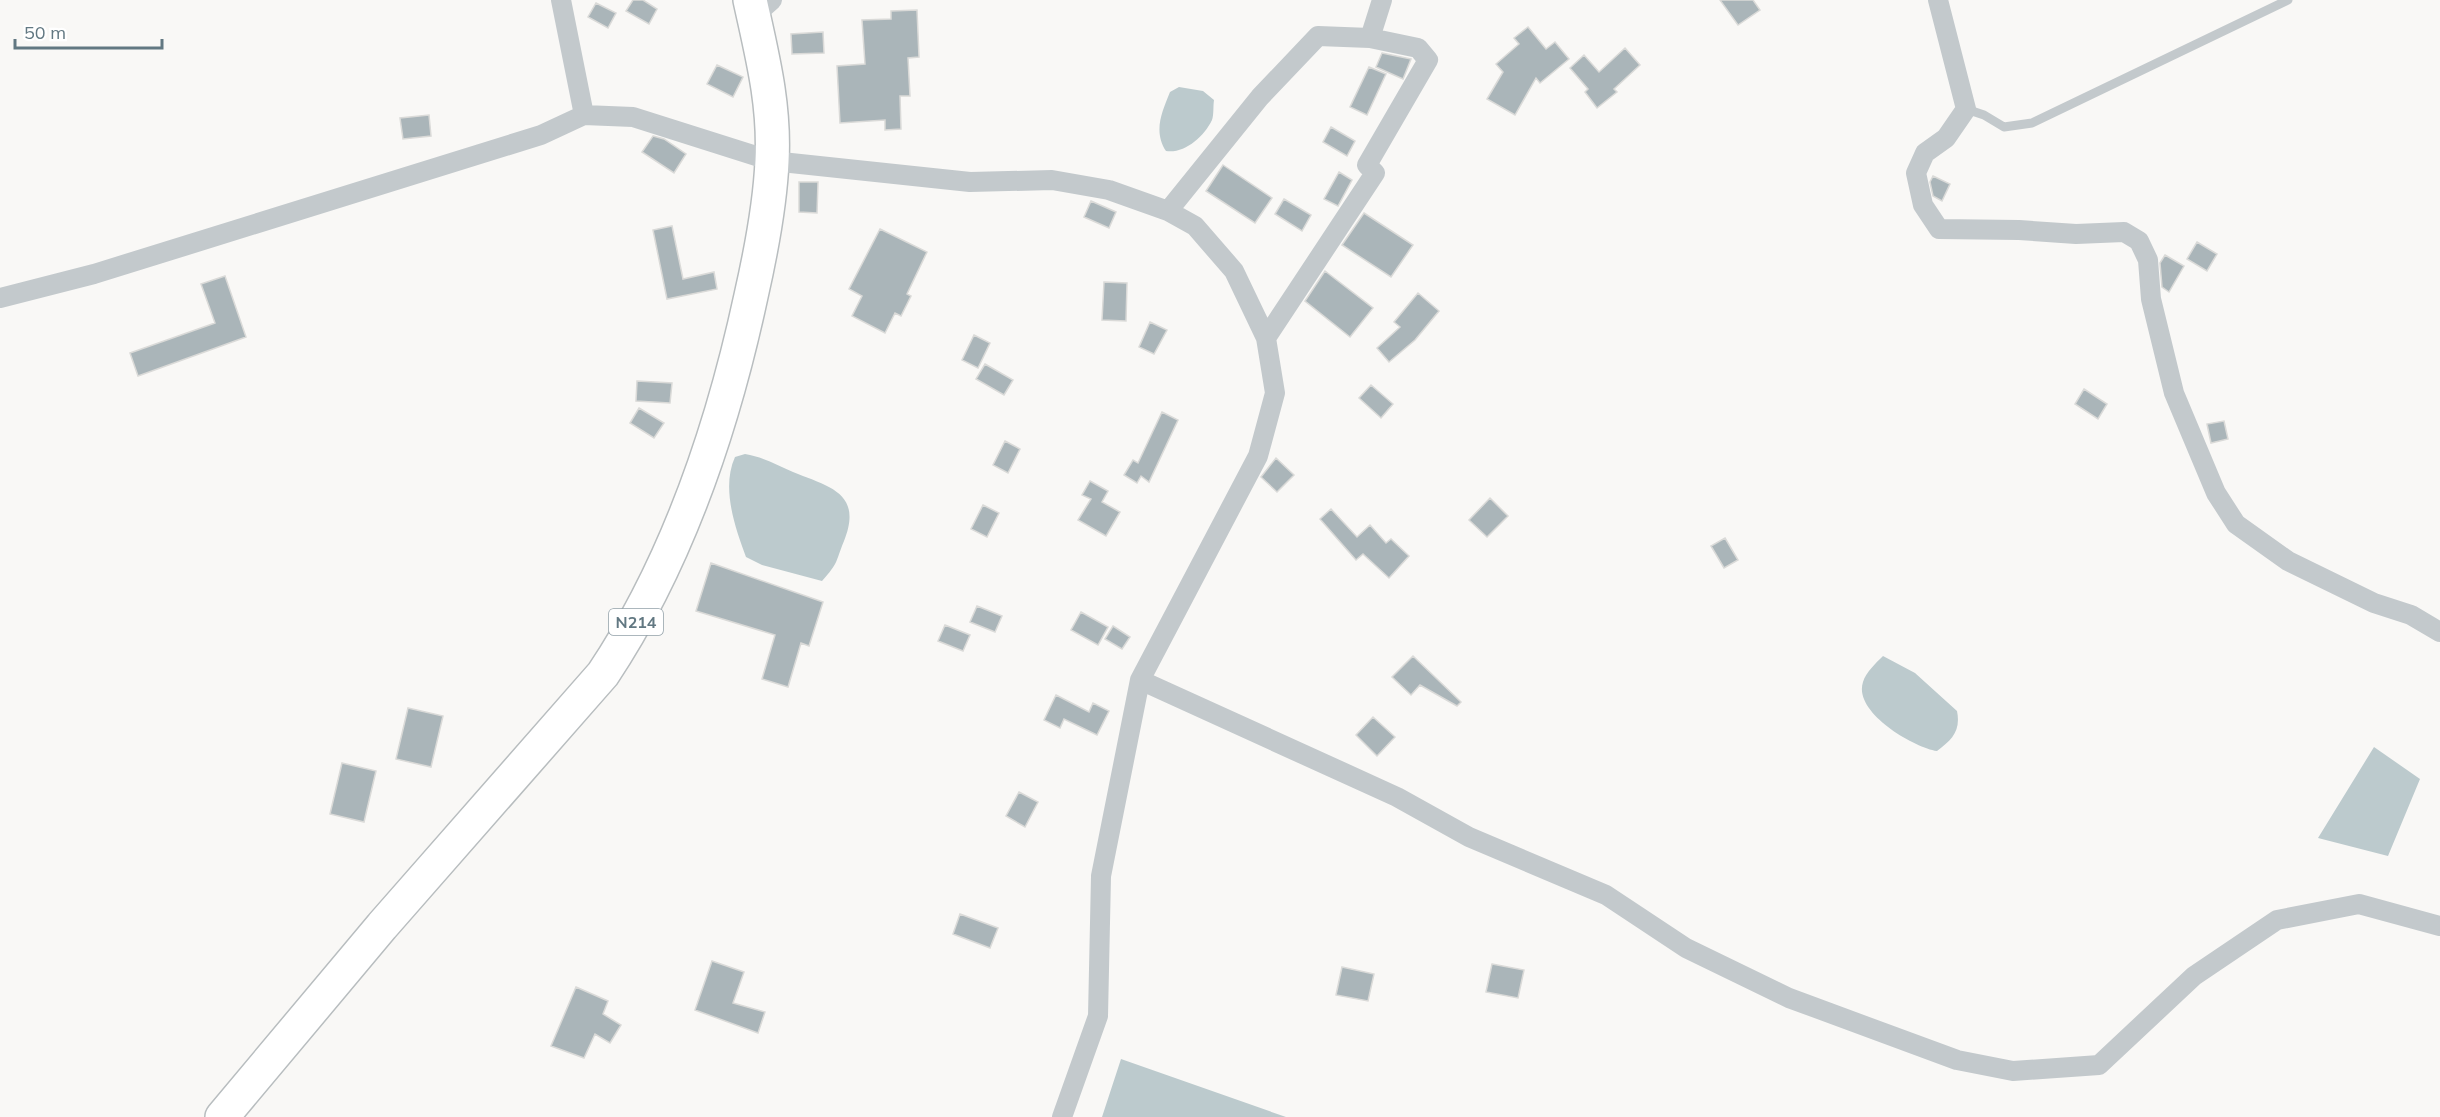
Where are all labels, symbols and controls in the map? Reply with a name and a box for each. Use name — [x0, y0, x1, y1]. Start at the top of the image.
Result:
scale bar — [15, 12, 162, 50]
text: 50 m — [24, 21, 66, 44]
road number: N214 — [609, 609, 663, 635]

